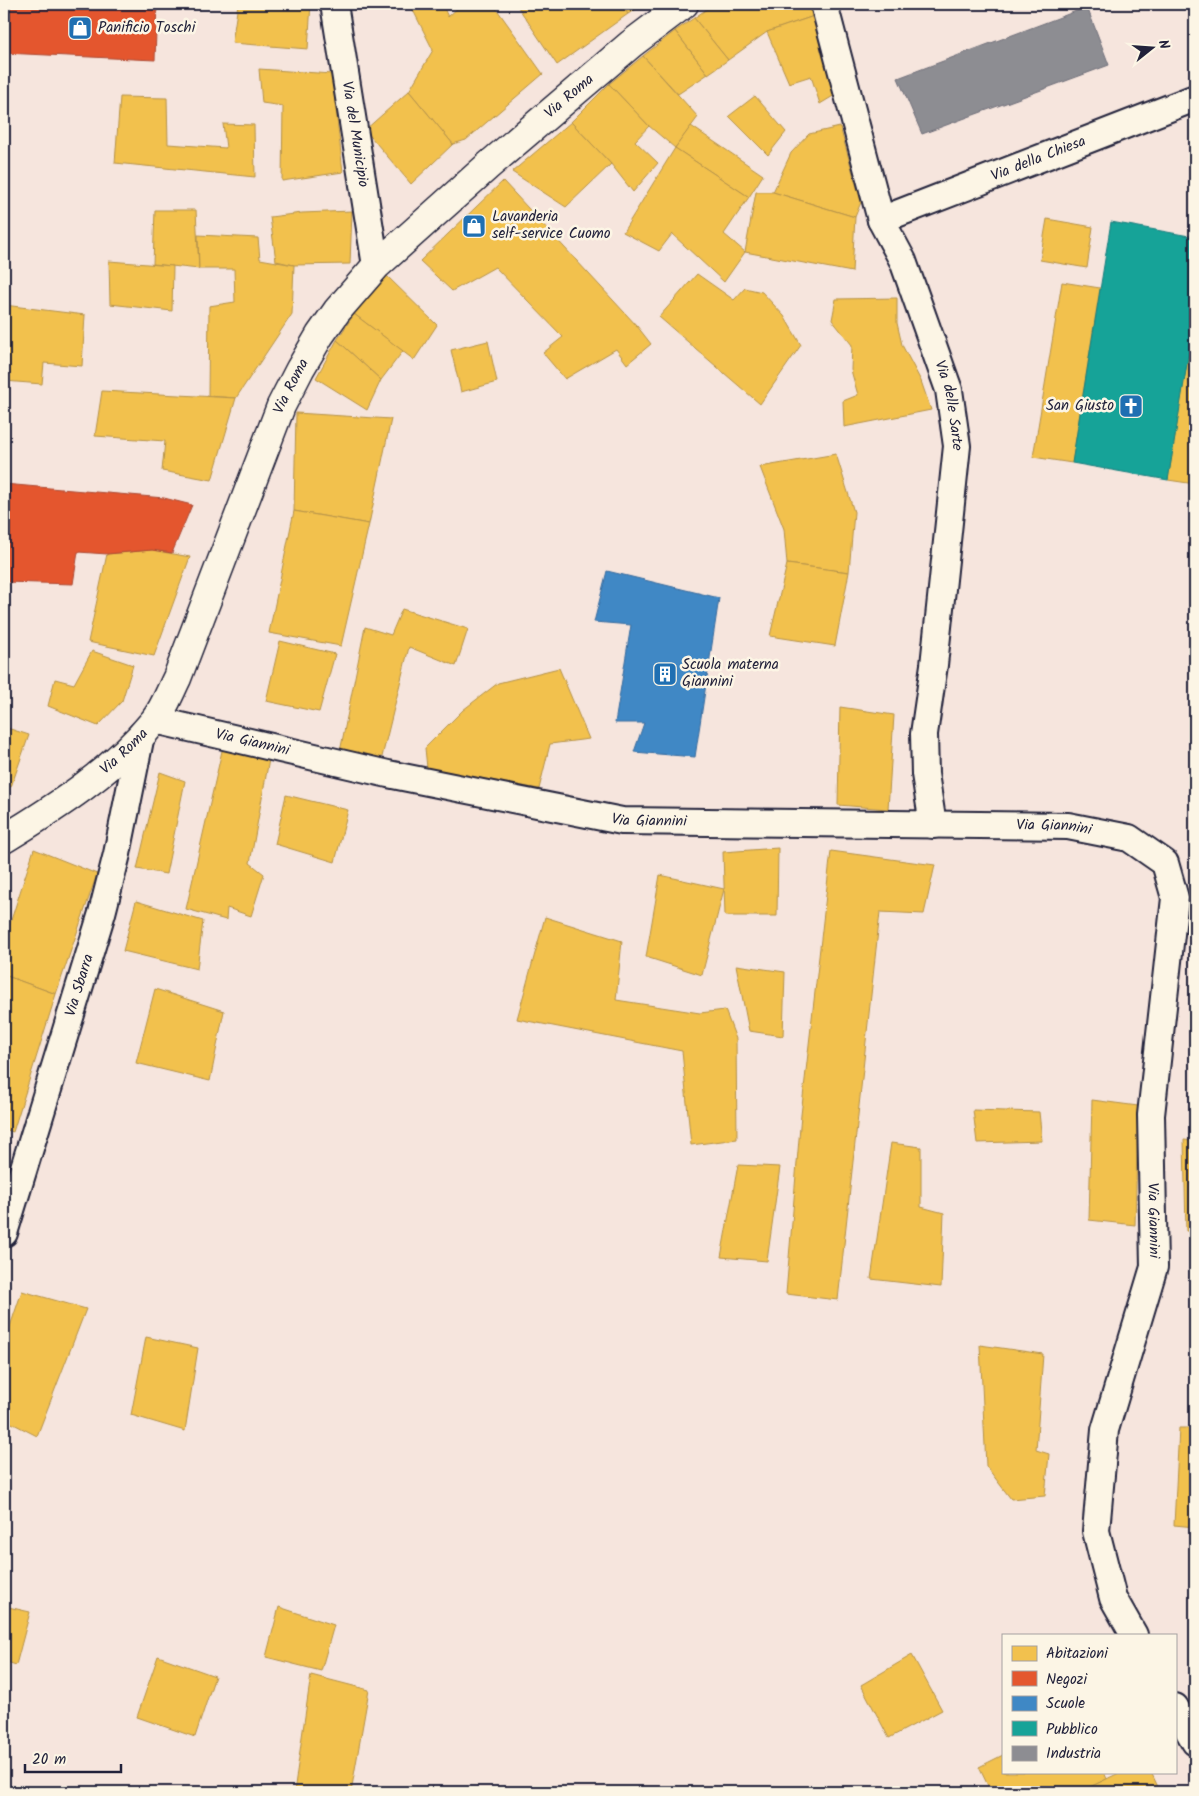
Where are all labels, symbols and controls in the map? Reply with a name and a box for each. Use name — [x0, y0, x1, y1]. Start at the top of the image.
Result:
shop icon: Panificio Toschi — [67, 15, 93, 41]
place label: Panificio Toschi — [98, 16, 197, 40]
north arrow — [1126, 22, 1176, 72]
text: N — [1152, 37, 1175, 52]
street label: Via Roma — [539, 68, 600, 125]
street label: Via del Municipio — [335, 80, 375, 189]
street label: Via della Chiesa — [988, 129, 1090, 188]
place label: Lavanderia self-service Cuomo — [492, 205, 611, 246]
shop icon: Lavanderia self-service Cuomo — [461, 213, 487, 239]
street label: Via Roma — [267, 354, 315, 417]
street label: Via delle Sarte — [927, 357, 969, 452]
church icon: San Giusto — [1118, 393, 1144, 419]
place label: San Giusto — [1046, 394, 1114, 418]
place label: Scuola materna Giannini — [682, 653, 779, 694]
building icon: Scuola materna Giannini — [652, 661, 678, 687]
street label: Via Giannini — [213, 722, 293, 763]
street label: Via Roma — [95, 723, 154, 781]
street label: Via Giannini — [609, 807, 688, 834]
street label: Via Giannini — [1016, 813, 1095, 843]
street label: Via Sbarra — [59, 951, 101, 1020]
street label: Via Giannini — [1140, 1182, 1166, 1260]
legend — [1002, 1634, 1176, 1774]
text: Abitazioni — [1046, 1642, 1109, 1666]
text: Negozi — [1046, 1668, 1088, 1692]
text: Scuole — [1046, 1692, 1085, 1716]
text: Pubblico — [1046, 1718, 1098, 1742]
scale bar — [25, 1741, 121, 1773]
text: Industria — [1046, 1742, 1101, 1766]
text: 20 m — [32, 1748, 66, 1772]

